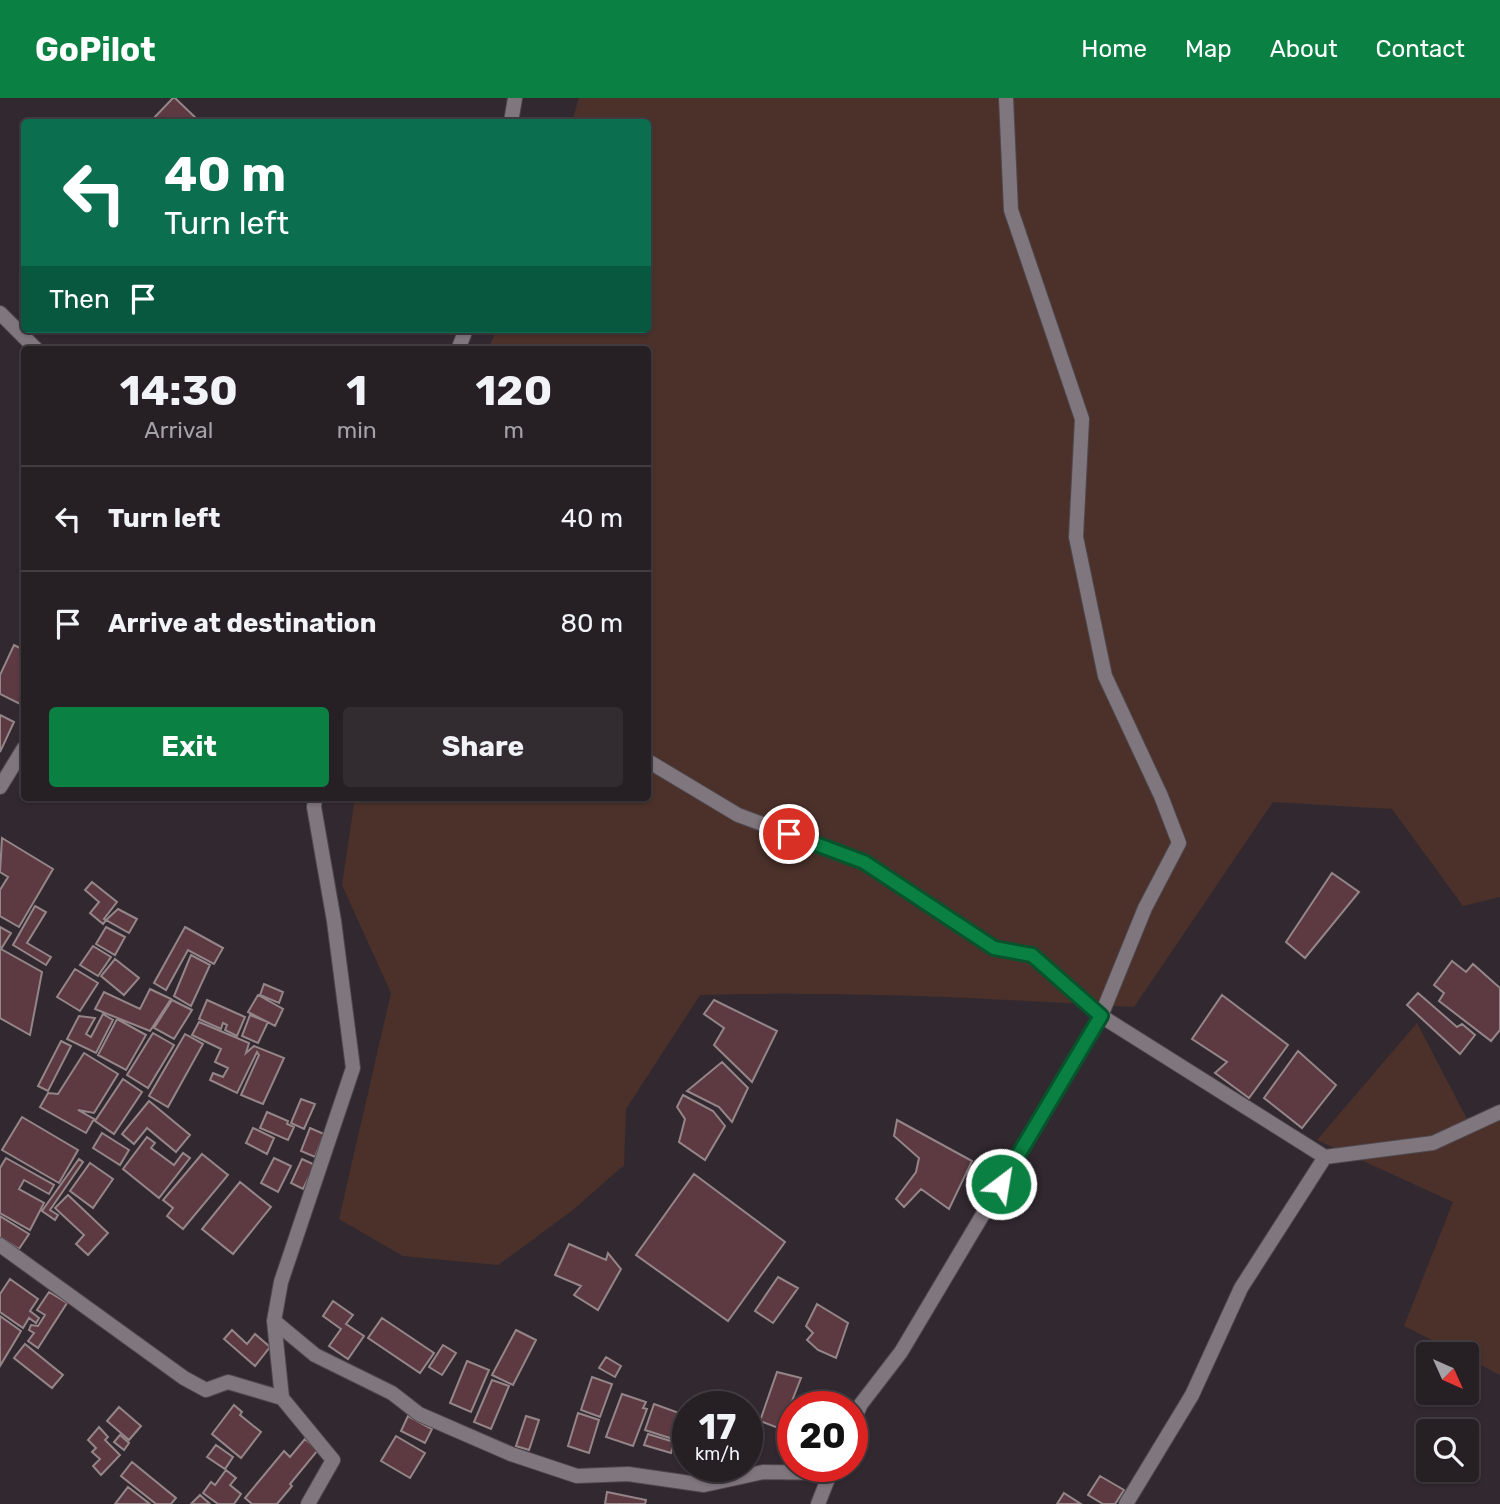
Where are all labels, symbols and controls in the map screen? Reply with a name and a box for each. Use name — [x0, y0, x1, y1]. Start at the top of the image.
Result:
text: GoPilot — [35, 30, 156, 69]
text: Home — [1081, 35, 1147, 63]
text: Map — [1185, 35, 1232, 63]
text: About — [1270, 35, 1338, 63]
text: Contact — [1376, 35, 1465, 63]
text: 40 m — [164, 145, 286, 203]
icon: left — [49, 147, 140, 238]
text: Turn left — [164, 204, 289, 242]
icon: arrive — [124, 280, 162, 318]
text: Then — [49, 284, 110, 315]
text: 14:30 — [120, 366, 238, 416]
text: 1 — [346, 366, 367, 416]
text: 120 — [475, 366, 552, 416]
text: Arrival — [144, 416, 213, 444]
text: min — [337, 416, 377, 444]
text: m — [504, 416, 524, 444]
icon: left — [49, 500, 87, 538]
text: Turn left — [108, 503, 220, 534]
text: 40 m — [561, 503, 623, 534]
icon: arrive — [49, 605, 87, 643]
text: Arrive at destination — [108, 608, 376, 639]
text: 80 m — [560, 608, 623, 639]
button: Exit — [49, 707, 329, 787]
button: Share — [343, 707, 623, 787]
pin — [759, 804, 819, 864]
icon: arrive — [770, 815, 808, 853]
position arrow — [964, 1147, 1038, 1221]
north arrow — [1416, 1342, 1479, 1405]
map controls — [1416, 1342, 1479, 1482]
speed limit sign: 20 — [777, 1391, 868, 1482]
text: 17 — [699, 1406, 736, 1448]
button: search — [1416, 1419, 1479, 1482]
text: km/h — [695, 1443, 740, 1465]

